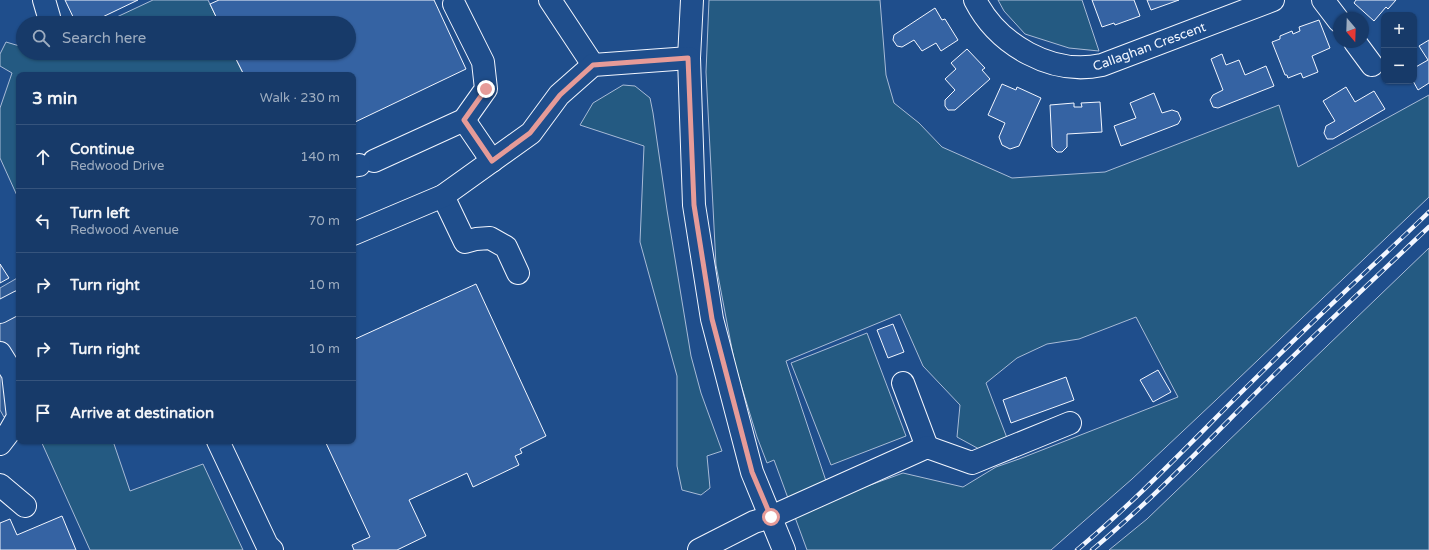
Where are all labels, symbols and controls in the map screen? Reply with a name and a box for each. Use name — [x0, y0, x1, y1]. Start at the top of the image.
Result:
north arrow — [1333, 12, 1369, 48]
map controls — [1381, 12, 1417, 84]
button: + — [1381, 12, 1417, 48]
search box — [16, 16, 356, 60]
street label: Callaghan Crescent — [1091, 19, 1208, 75]
icon: search — [30, 27, 52, 49]
text: Search here — [62, 29, 146, 47]
button: − — [1381, 48, 1417, 84]
route end — [477, 80, 495, 98]
text: 3 min — [32, 88, 77, 109]
text: Walk · 230 m — [260, 90, 340, 106]
text: Continue — [70, 140, 134, 158]
icon: ahead — [32, 146, 54, 168]
text: 140 m — [300, 149, 340, 165]
text: Redwood Drive — [70, 158, 164, 174]
text: Turn left — [70, 204, 130, 222]
icon: left — [32, 210, 54, 232]
text: 70 m — [308, 213, 340, 229]
text: Redwood Avenue — [70, 222, 179, 238]
icon: right — [32, 274, 54, 296]
text: Turn right — [70, 276, 140, 294]
text: 10 m — [308, 277, 340, 293]
icon: right — [32, 338, 54, 360]
text: Turn right — [70, 340, 140, 358]
text: 10 m — [308, 341, 340, 357]
icon: arrive — [32, 402, 54, 424]
text: Arrive at destination — [70, 404, 214, 422]
route start — [762, 508, 780, 526]

